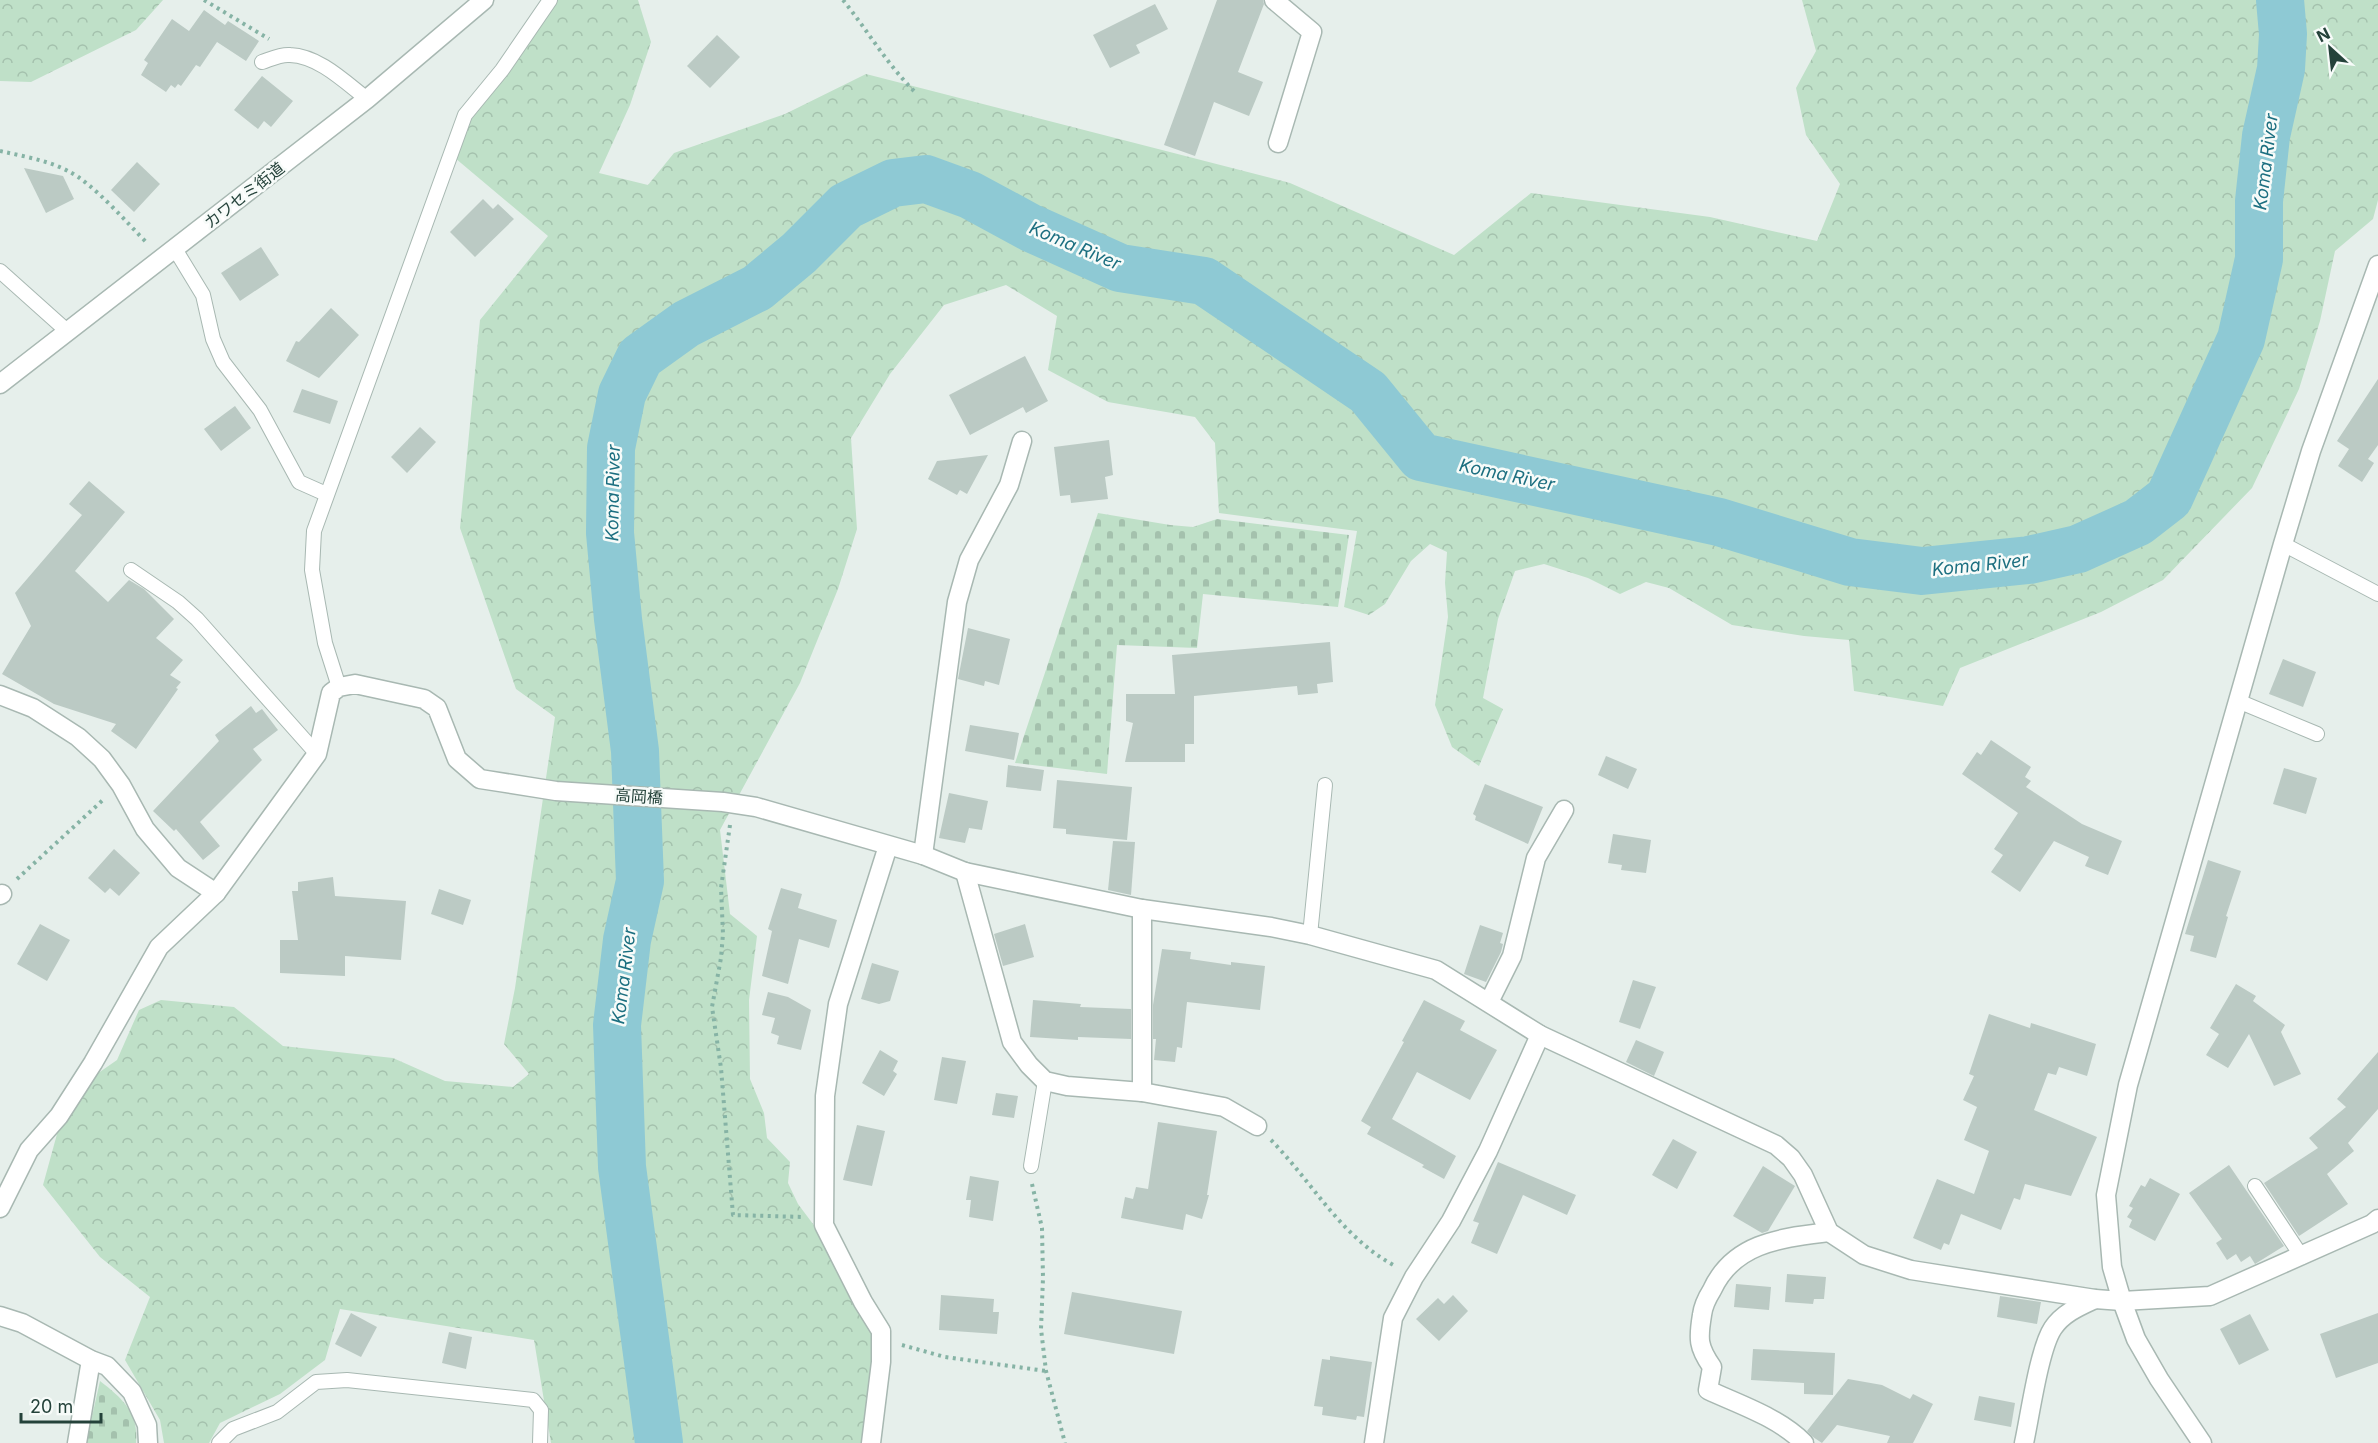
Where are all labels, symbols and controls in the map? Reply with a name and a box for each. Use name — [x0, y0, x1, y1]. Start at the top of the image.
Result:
north arrow — [2300, 18, 2360, 78]
text: N — [2313, 23, 2333, 46]
water label: Koma River — [2249, 111, 2282, 211]
street label: カワセミ街道 — [200, 158, 288, 232]
water label: Koma River — [1026, 217, 1125, 275]
water label: Koma River — [601, 443, 624, 542]
water label: Koma River — [1458, 454, 1558, 495]
water label: Koma River — [1931, 549, 2030, 580]
street label: 高岡橋 — [614, 784, 664, 808]
water label: Koma River — [607, 925, 640, 1025]
scale bar — [21, 1386, 100, 1424]
text: 20 m — [30, 1396, 73, 1417]

